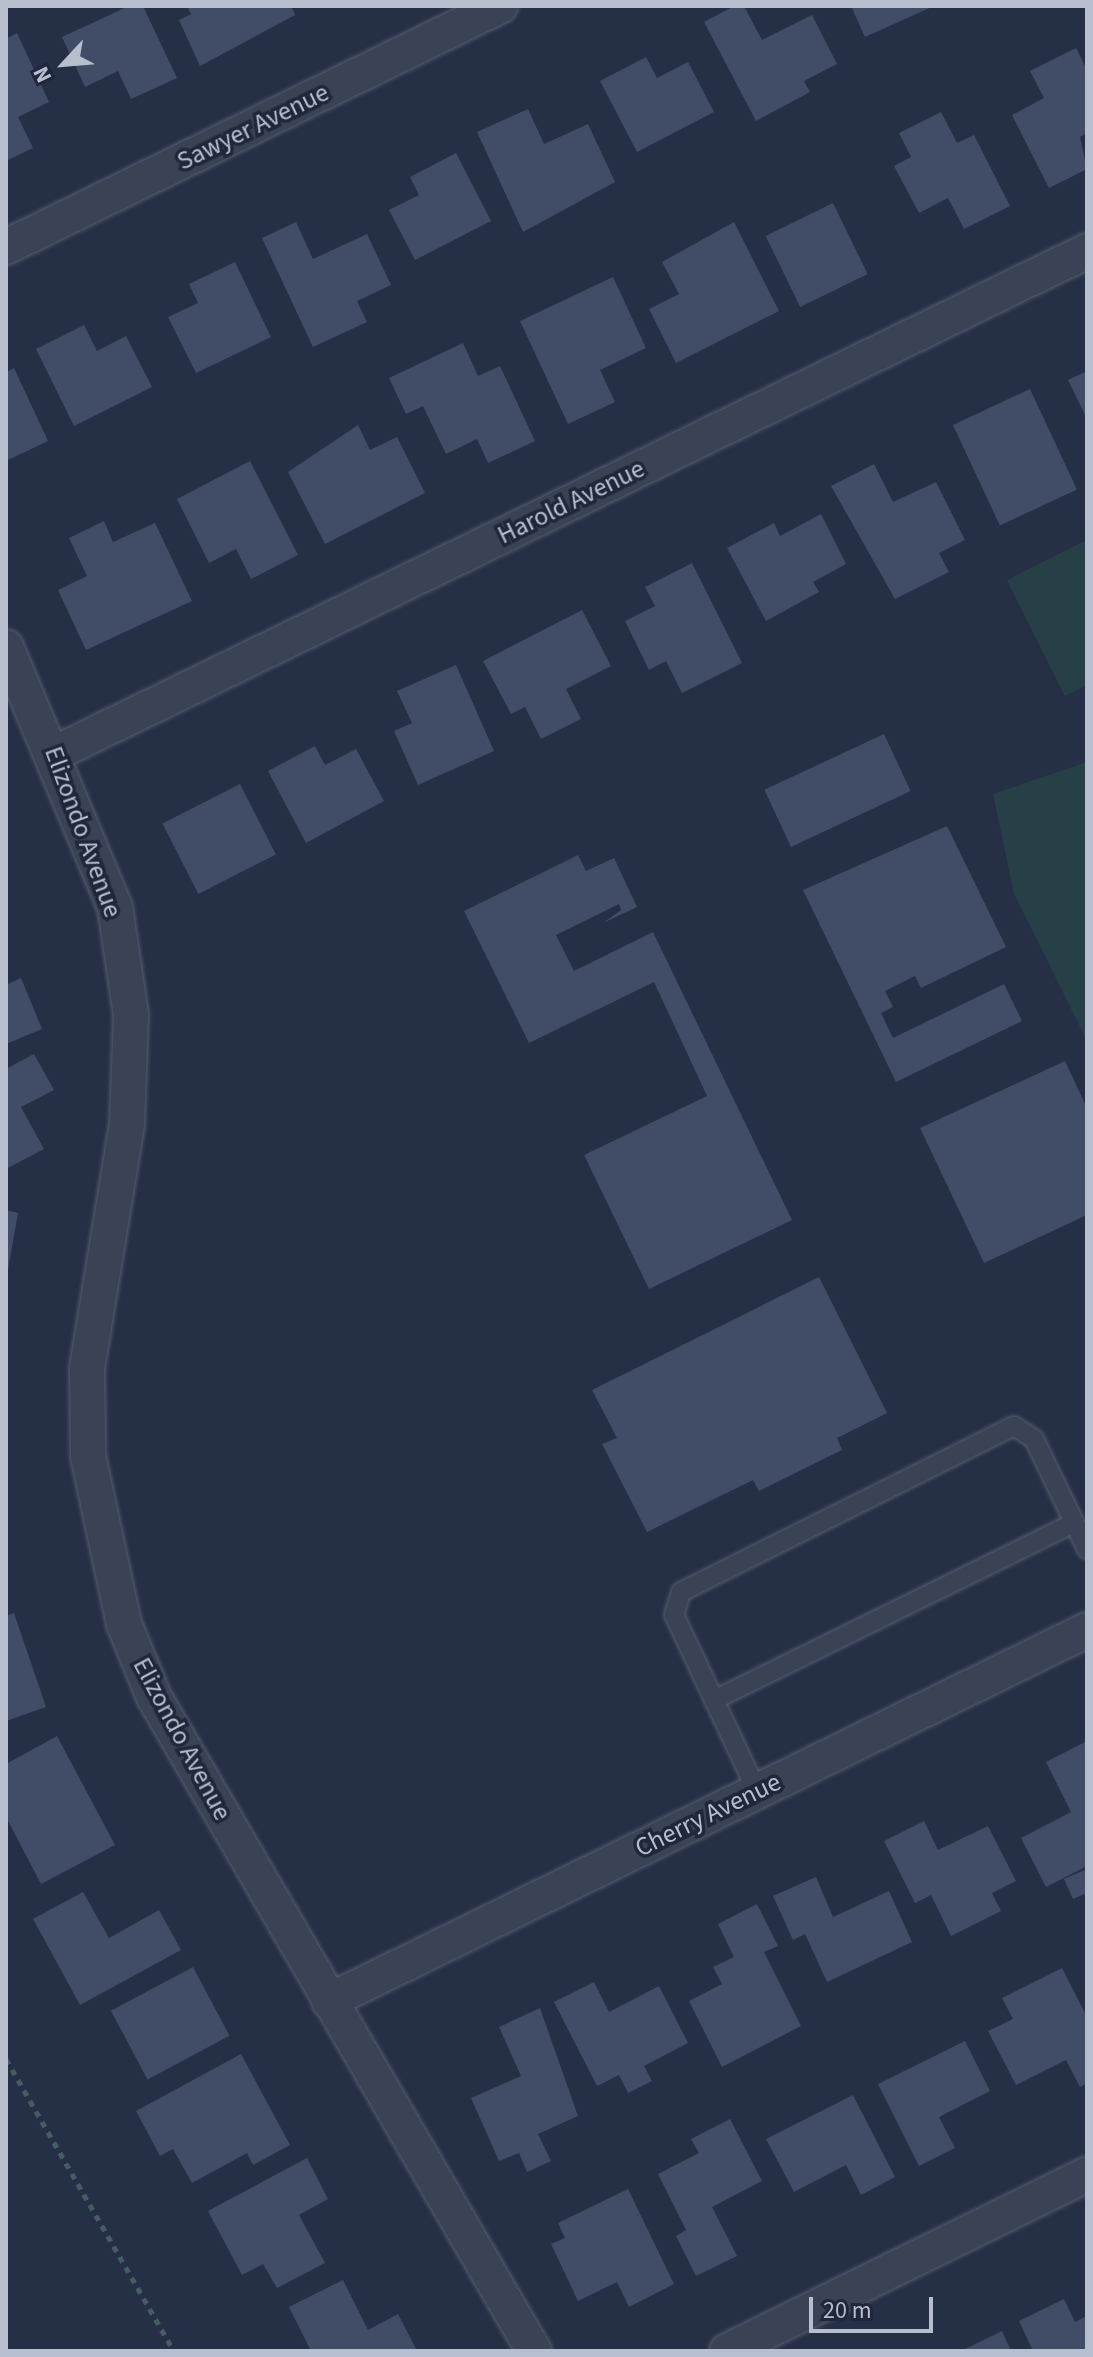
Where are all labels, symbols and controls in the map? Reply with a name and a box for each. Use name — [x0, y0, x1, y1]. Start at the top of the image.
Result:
north arrow — [24, 24, 104, 104]
text: N — [25, 61, 60, 88]
street label: Sawyer Avenue — [172, 77, 334, 177]
street label: Harold Avenue — [493, 453, 649, 551]
street label: Elizondo Avenue — [38, 742, 128, 922]
street label: Elizondo Avenue — [126, 1652, 238, 1826]
street label: Cherry Avenue — [630, 1766, 786, 1864]
scale bar — [813, 2281, 937, 2331]
text: 20 m — [823, 2293, 872, 2328]

